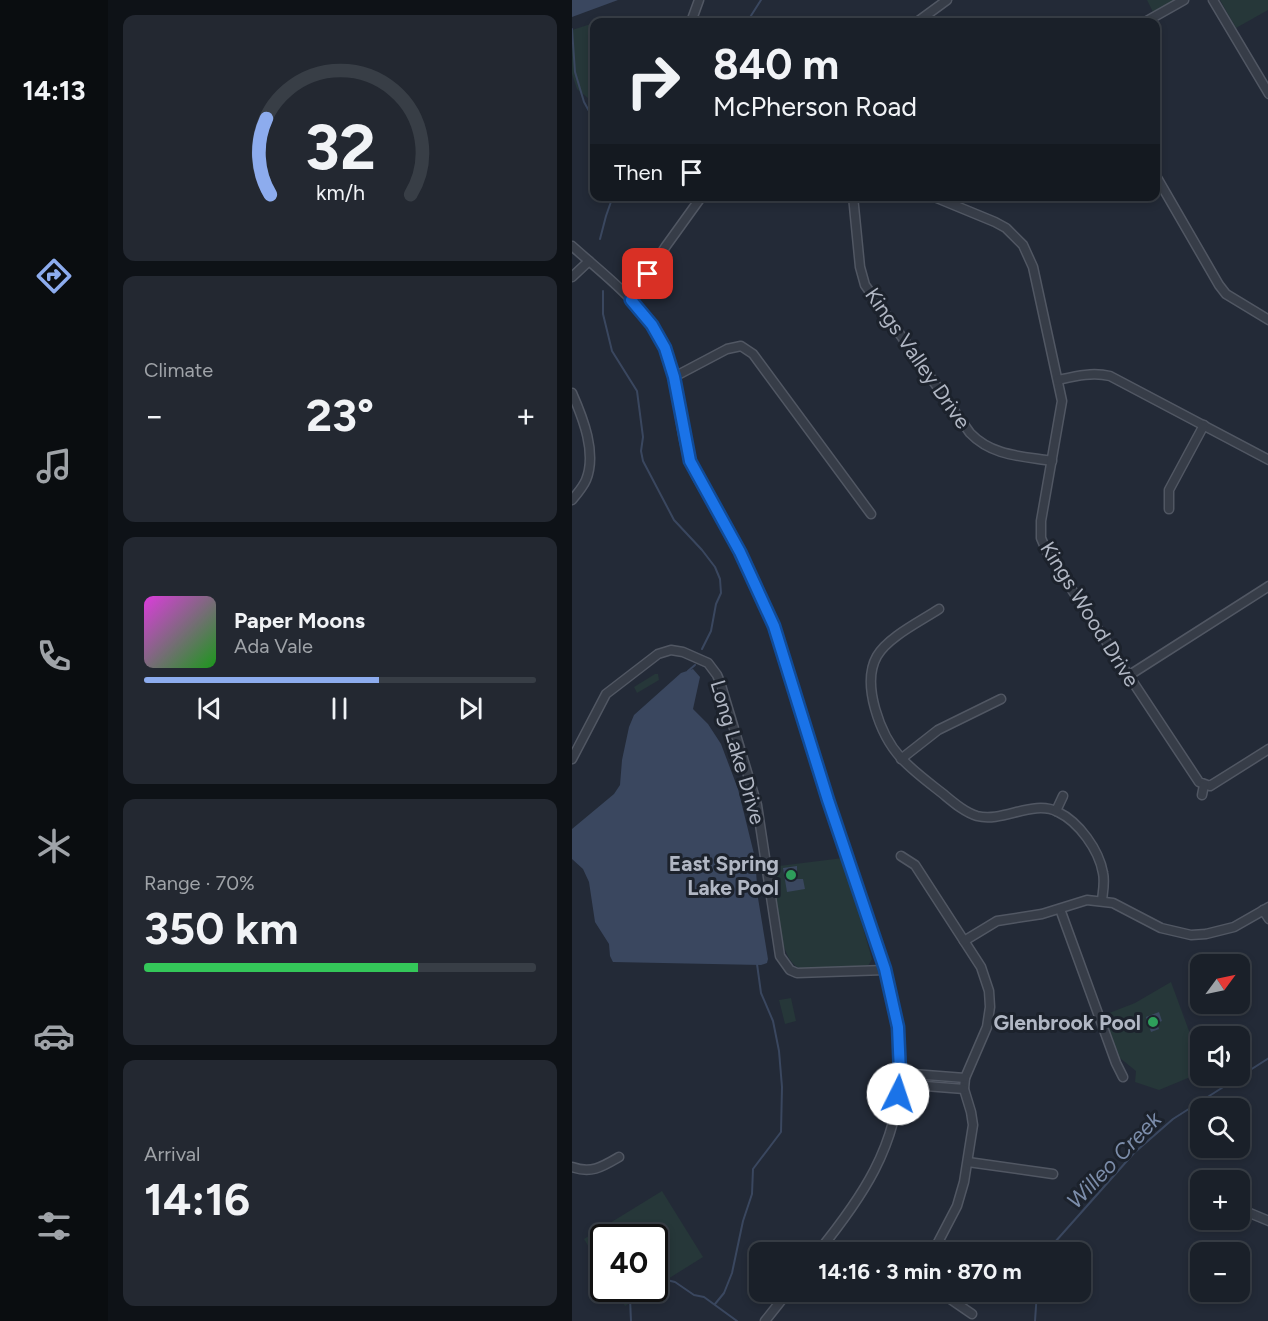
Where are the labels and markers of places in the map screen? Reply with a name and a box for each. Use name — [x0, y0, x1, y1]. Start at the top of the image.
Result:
pin — [622, 248, 673, 299]
place label: East Spring Lake Pool — [669, 851, 779, 900]
marker: East Spring Lake Pool — [784, 868, 798, 882]
place label: Glenbrook Pool — [993, 1010, 1141, 1035]
marker: Glenbrook Pool — [1146, 1015, 1160, 1029]

